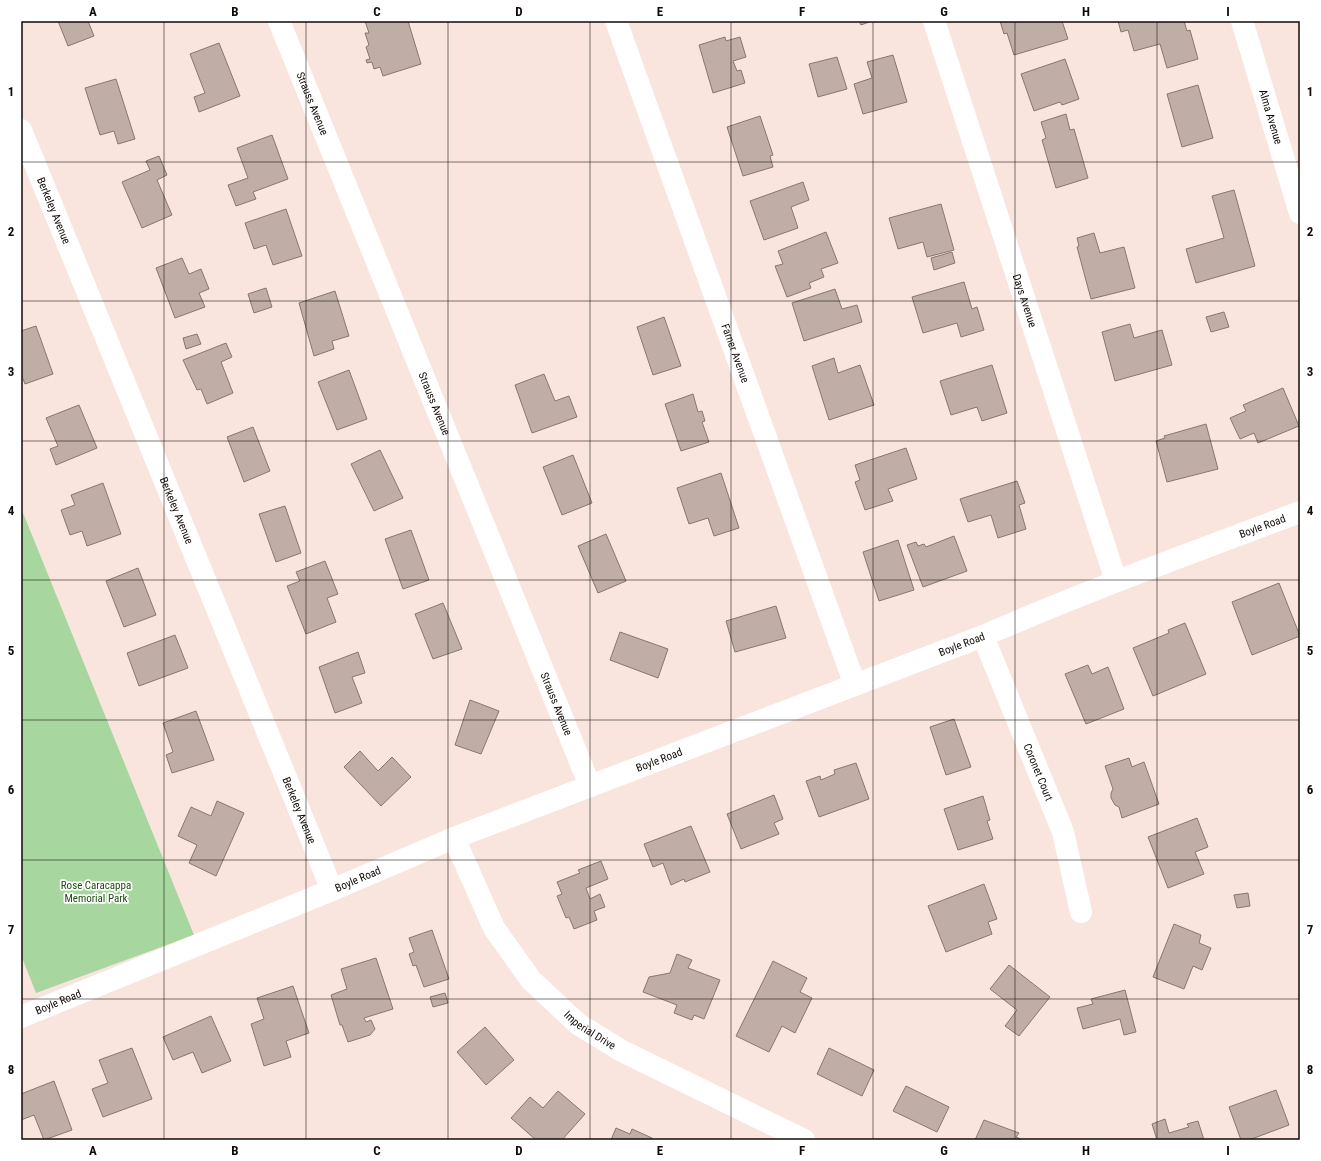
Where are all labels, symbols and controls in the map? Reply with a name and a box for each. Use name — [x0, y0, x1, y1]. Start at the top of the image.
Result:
text: A — [89, 4, 97, 19]
text: B — [231, 4, 239, 19]
text: C — [373, 4, 381, 19]
text: D — [515, 4, 523, 19]
text: E — [657, 4, 664, 19]
text: F — [799, 4, 805, 19]
text: G — [940, 4, 948, 19]
text: H — [1082, 4, 1090, 19]
text: I — [1226, 4, 1230, 19]
street label: Strauss Avenue — [294, 70, 331, 137]
text: 1 — [8, 84, 14, 99]
text: 1 — [1307, 84, 1313, 99]
street label: Alma Avenue — [1257, 88, 1285, 146]
street label: Berkeley Avenue — [34, 175, 73, 246]
text: 2 — [8, 224, 15, 239]
text: 2 — [1307, 224, 1314, 239]
street label: Days Avenue — [1010, 272, 1040, 329]
street label: Farner Avenue — [719, 322, 752, 384]
text: 3 — [8, 364, 14, 379]
text: 3 — [1307, 364, 1313, 379]
street label: Strauss Avenue — [416, 370, 453, 437]
street label: Berkeley Avenue — [157, 475, 196, 546]
text: 4 — [8, 503, 15, 518]
text: 4 — [1307, 503, 1314, 518]
street label: Boyle Road — [1237, 512, 1287, 541]
street label: Boyle Road — [937, 629, 987, 659]
text: 5 — [8, 643, 15, 658]
text: 5 — [1307, 643, 1314, 658]
street label: Strauss Avenue — [538, 670, 575, 737]
street label: Coronet Court — [1021, 741, 1056, 803]
street label: Boyle Road — [634, 745, 684, 774]
street label: Berkeley Avenue — [280, 775, 319, 846]
text: 6 — [8, 782, 15, 797]
text: 6 — [1307, 782, 1314, 797]
street label: Boyle Road — [333, 864, 383, 894]
park label: Rose Caracappa Memorial Park — [61, 879, 131, 905]
text: 7 — [8, 922, 15, 937]
text: 7 — [1307, 922, 1314, 937]
street label: Boyle Road — [33, 987, 83, 1017]
street label: Imperial Drive — [561, 1008, 618, 1052]
text: 8 — [8, 1062, 14, 1077]
text: 8 — [1307, 1062, 1313, 1077]
text: A — [89, 1143, 97, 1158]
text: B — [231, 1143, 239, 1158]
text: C — [373, 1143, 381, 1158]
text: D — [515, 1143, 523, 1158]
text: E — [657, 1143, 664, 1158]
text: F — [799, 1143, 805, 1158]
text: G — [940, 1143, 948, 1158]
text: H — [1082, 1143, 1090, 1158]
text: I — [1226, 1143, 1230, 1158]

